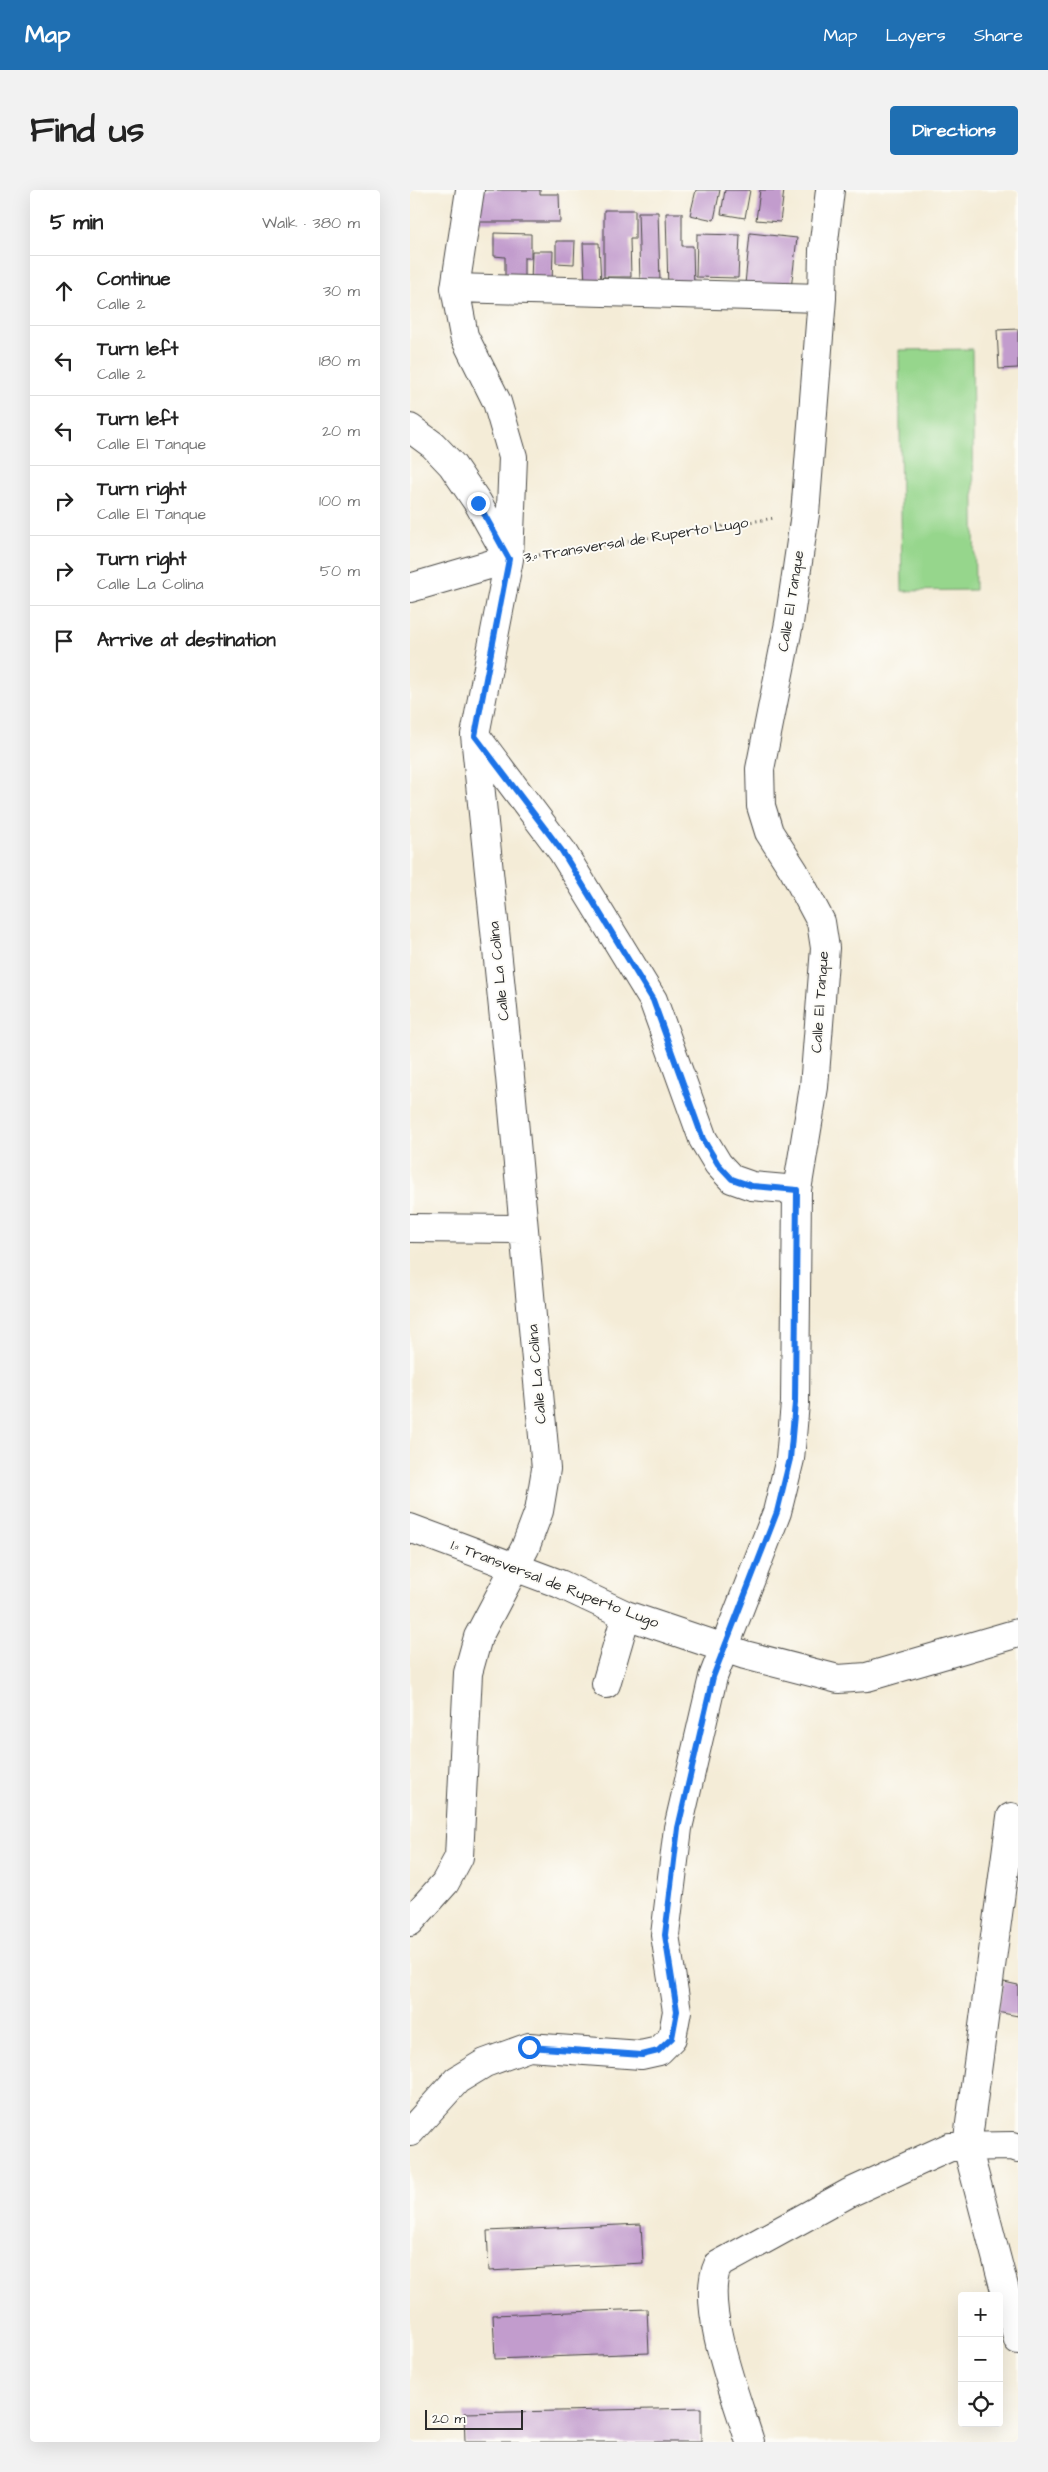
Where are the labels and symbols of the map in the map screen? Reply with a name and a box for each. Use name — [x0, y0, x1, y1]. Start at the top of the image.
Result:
route end — [467, 492, 490, 515]
street label: 3.ª Transversal de Ruperto Lugo — [522, 512, 750, 569]
street label: Calle El Tanque — [773, 549, 809, 653]
street label: Calle La Colina — [483, 920, 515, 1022]
street label: Calle El Tanque — [806, 950, 834, 1054]
street label: Calle La Colina — [522, 1323, 552, 1425]
street label: 1.ª Transversal de Ruperto Lugo — [448, 1535, 663, 1635]
route start — [518, 2036, 541, 2059]
scale bar — [425, 2407, 522, 2430]

